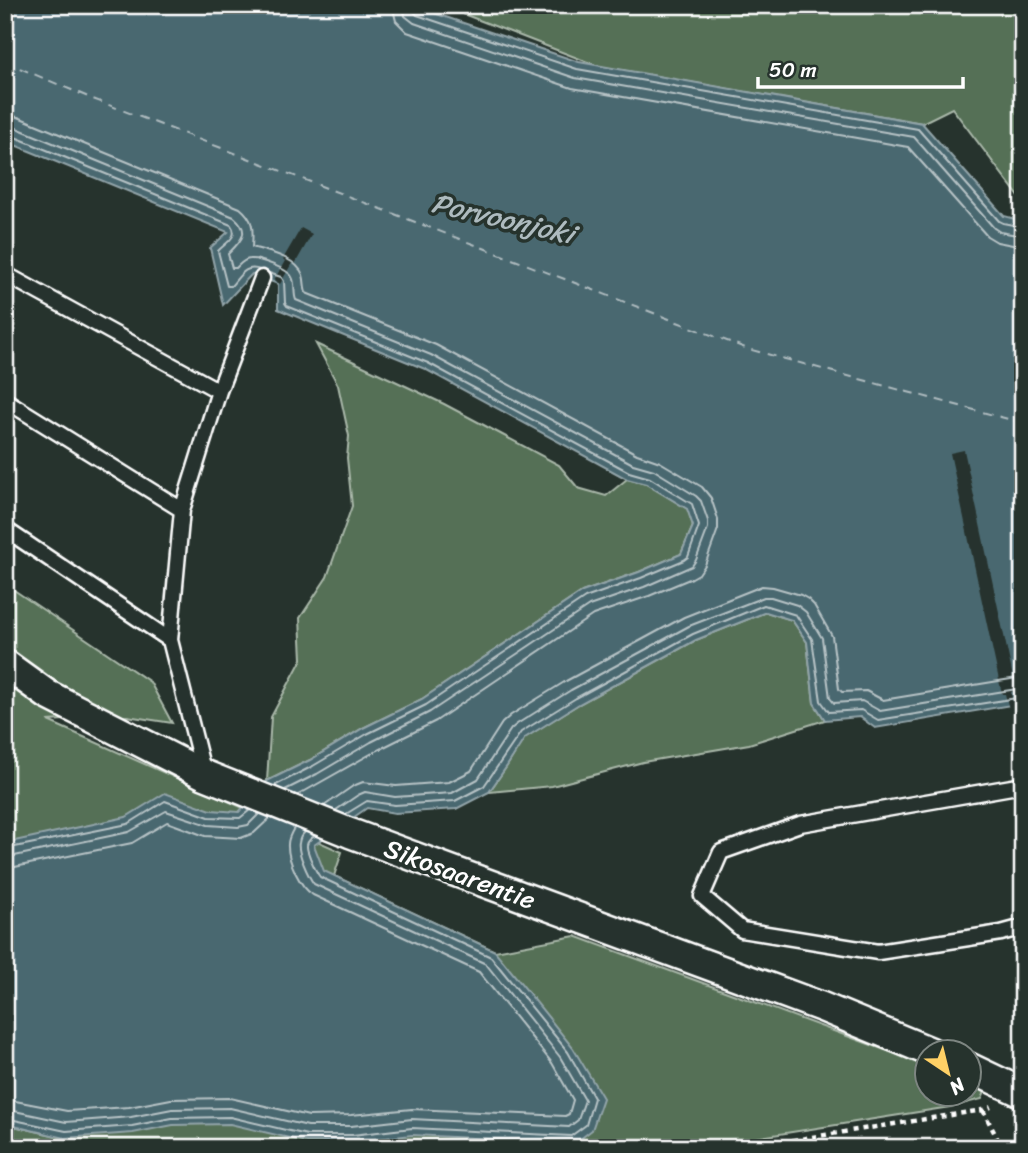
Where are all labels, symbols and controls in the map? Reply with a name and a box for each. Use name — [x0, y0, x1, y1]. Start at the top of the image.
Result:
scale bar — [758, 46, 963, 90]
text: 50 m — [769, 51, 817, 89]
water label: Porvoonjoki — [427, 178, 584, 260]
street label: Sikosaarentie — [378, 825, 542, 923]
north arrow — [912, 1038, 982, 1108]
text: N — [942, 1069, 973, 1104]

